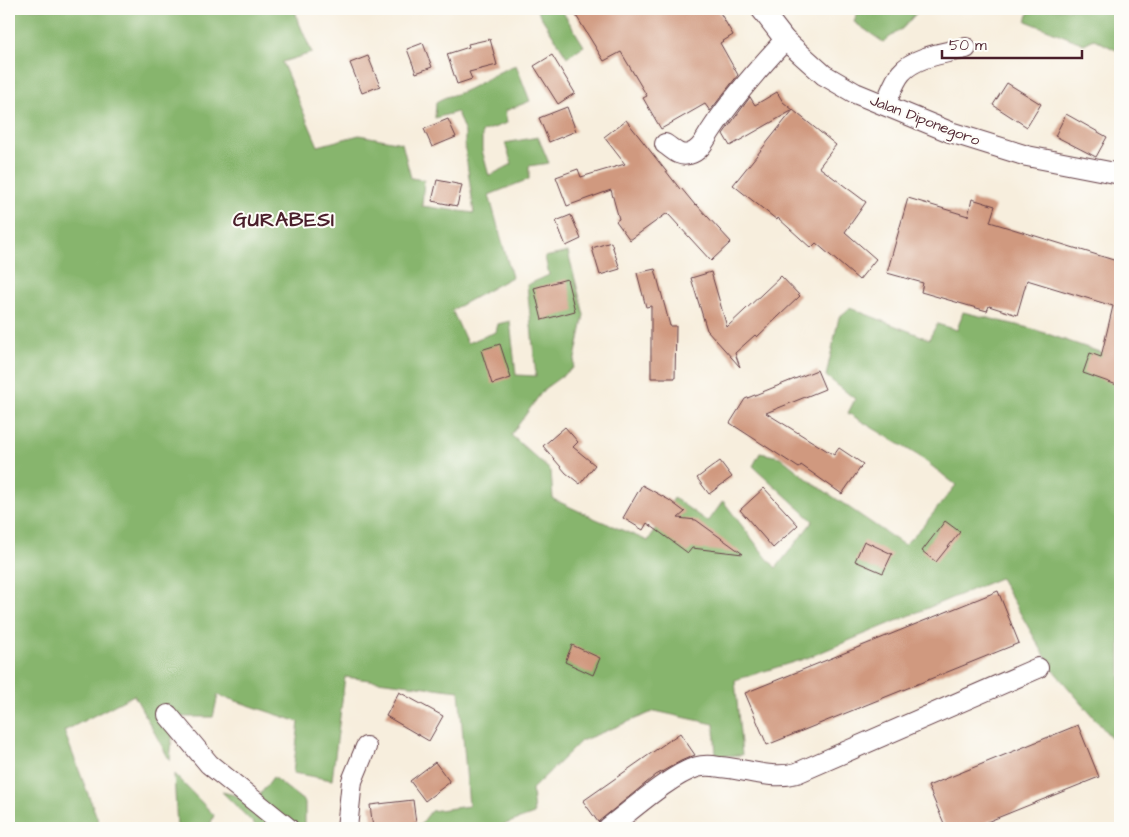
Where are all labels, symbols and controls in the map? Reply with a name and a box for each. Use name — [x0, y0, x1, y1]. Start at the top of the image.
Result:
scale bar — [942, 28, 1082, 60]
text: 50 m — [949, 35, 987, 56]
street label: Jalan Diponegoro — [866, 90, 983, 152]
district label: GURABESI — [233, 206, 335, 234]

